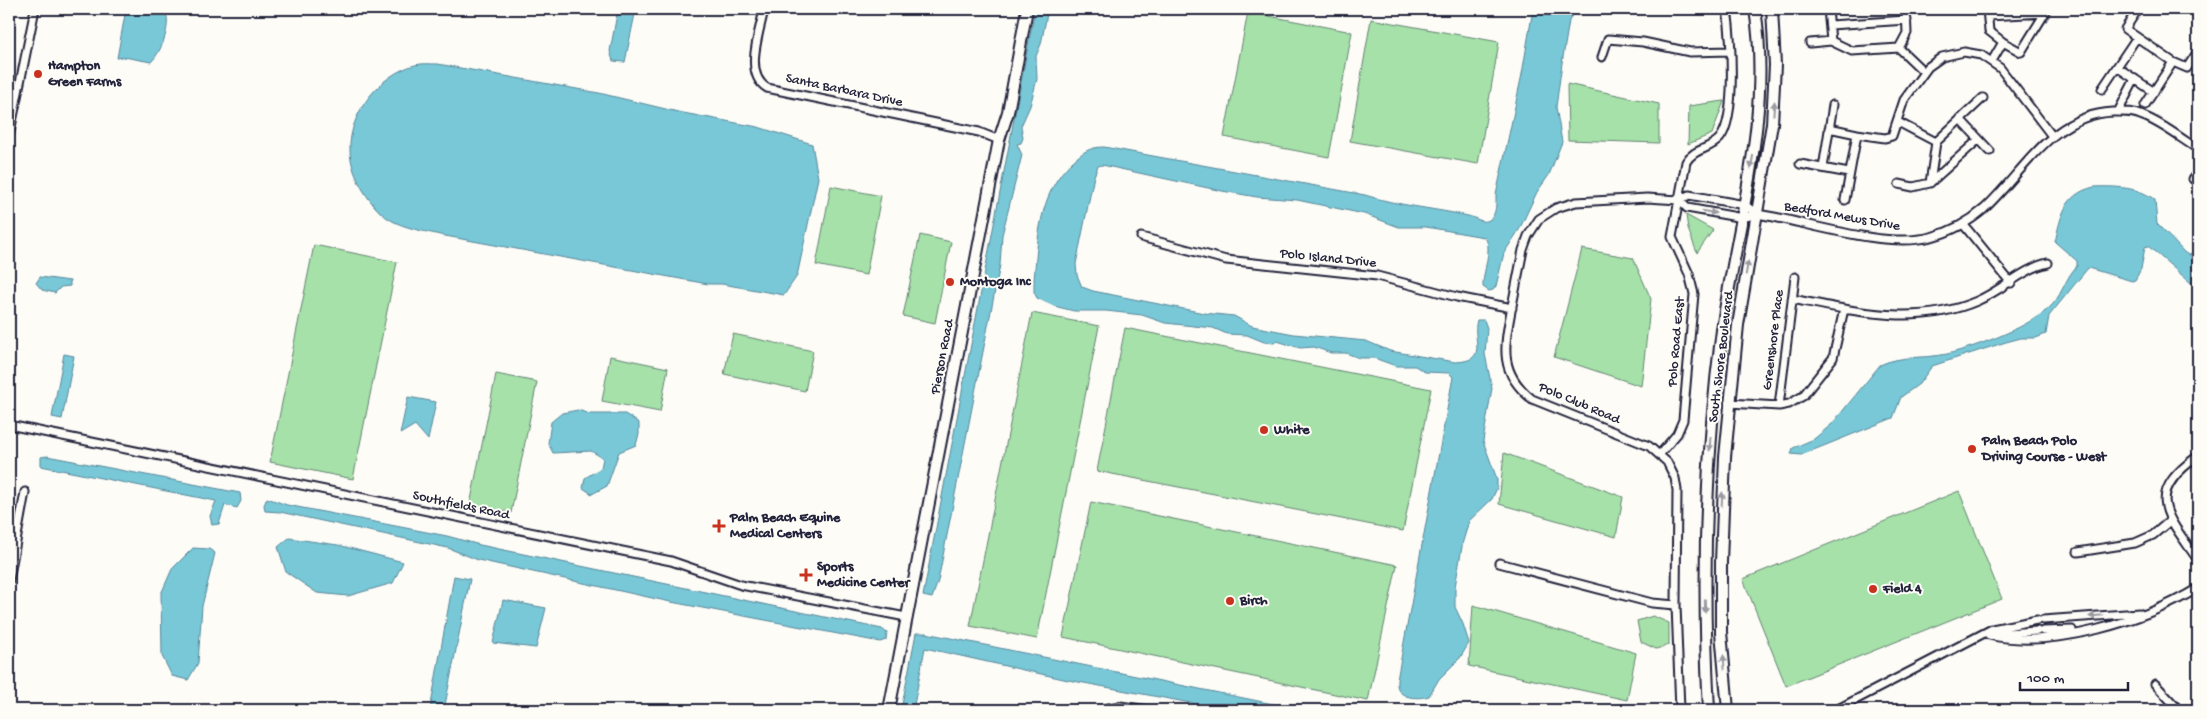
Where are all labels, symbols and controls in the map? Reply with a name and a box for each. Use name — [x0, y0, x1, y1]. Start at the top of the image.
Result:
place label: Hampton Green Farms — [48, 58, 122, 91]
marker: Hampton Green Farms — [32, 68, 44, 80]
street label: Santa Barbara Drive — [784, 70, 905, 112]
one-way arrow — [1770, 100, 1778, 116]
one-way arrow — [1747, 154, 1755, 170]
street label: Bedford Mews Drive — [1782, 198, 1902, 236]
one-way arrow — [1701, 208, 1716, 216]
street label: Polo Island Drive — [1278, 245, 1378, 273]
one-way arrow — [1743, 260, 1751, 276]
place label: Montoga Inc — [960, 274, 1032, 291]
marker: Montoga Inc — [944, 276, 956, 288]
street label: Greenshore Place — [1759, 288, 1789, 391]
street label: South Shore Boulevard — [1706, 289, 1739, 424]
street label: Polo Road East — [1665, 295, 1689, 389]
street label: Pierson Road — [927, 316, 959, 397]
street label: Polo Club Road — [1535, 379, 1624, 430]
place label: White — [1273, 422, 1310, 439]
marker: White — [1258, 424, 1270, 436]
place label: Palm Beach Polo Driving Course - West — [1980, 433, 2107, 466]
one-way arrow — [1706, 436, 1714, 452]
marker: Palm Beach Polo Driving Course - West — [1966, 443, 1978, 455]
street label: Southfields Road — [411, 487, 513, 525]
one-way arrow — [1719, 491, 1727, 507]
place label: Palm Beach Equine Medical Centers — [729, 510, 841, 543]
marker: Palm Beach Equine Medical Centers — [712, 519, 726, 533]
place label: Sports Medicine Center — [817, 559, 912, 592]
marker: Sports Medicine Center — [799, 568, 813, 582]
place label: Field 4 — [1882, 581, 1922, 598]
marker: Field 4 — [1867, 583, 1879, 595]
place label: Birch — [1239, 593, 1268, 610]
marker: Birch — [1224, 595, 1236, 607]
one-way arrow — [1701, 598, 1709, 614]
one-way arrow — [2088, 613, 2104, 621]
one-way arrow — [1720, 653, 1728, 669]
scale bar — [2020, 659, 2127, 691]
text: 100 m — [2026, 670, 2065, 688]

